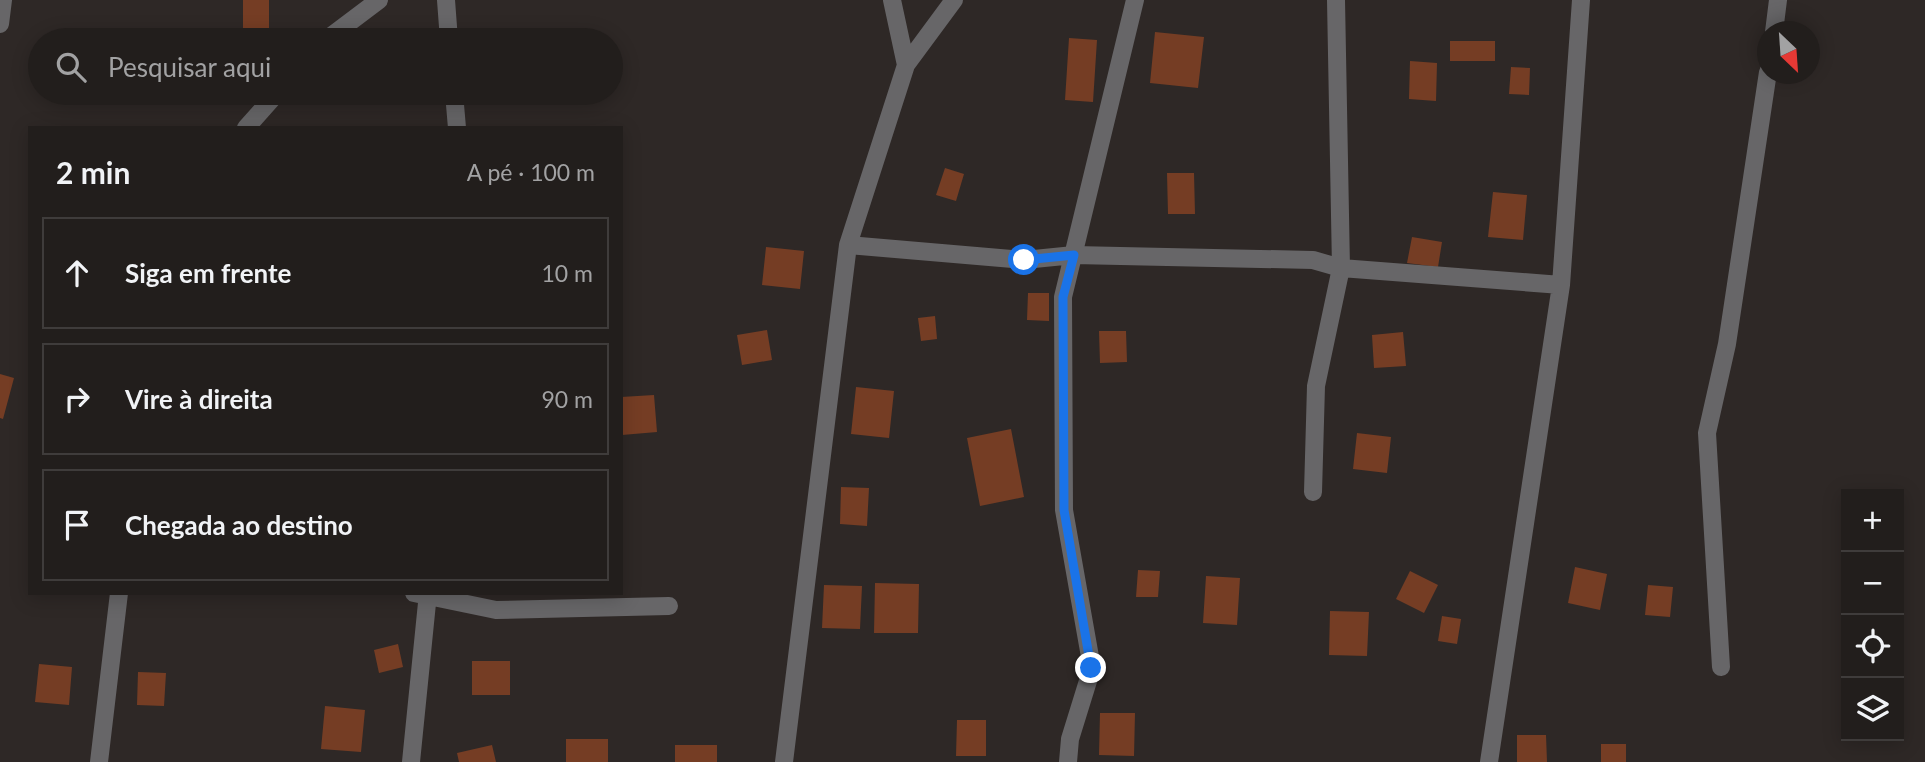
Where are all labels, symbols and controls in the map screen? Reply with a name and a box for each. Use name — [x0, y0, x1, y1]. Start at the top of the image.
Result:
north arrow — [1757, 21, 1820, 84]
search box — [28, 28, 623, 105]
icon: search — [52, 48, 90, 86]
text: Pesquisar aqui — [108, 51, 271, 83]
text: 2 min — [56, 154, 130, 190]
text: A pé · 100 m — [467, 158, 595, 186]
route start — [1008, 244, 1039, 275]
icon: ahead — [58, 254, 96, 292]
text: Siga em frente — [125, 257, 292, 289]
text: 10 m — [542, 259, 593, 287]
icon: right — [58, 380, 96, 418]
text: Vire à direita — [125, 383, 273, 415]
text: 90 m — [542, 385, 593, 413]
map controls — [1841, 489, 1904, 741]
button: + — [1841, 489, 1904, 552]
icon: arrive — [58, 506, 96, 544]
text: Chegada ao destino — [125, 509, 353, 541]
button: − — [1841, 552, 1904, 615]
button: locate — [1841, 615, 1904, 678]
route end — [1075, 652, 1106, 683]
button: layers — [1841, 678, 1904, 741]

